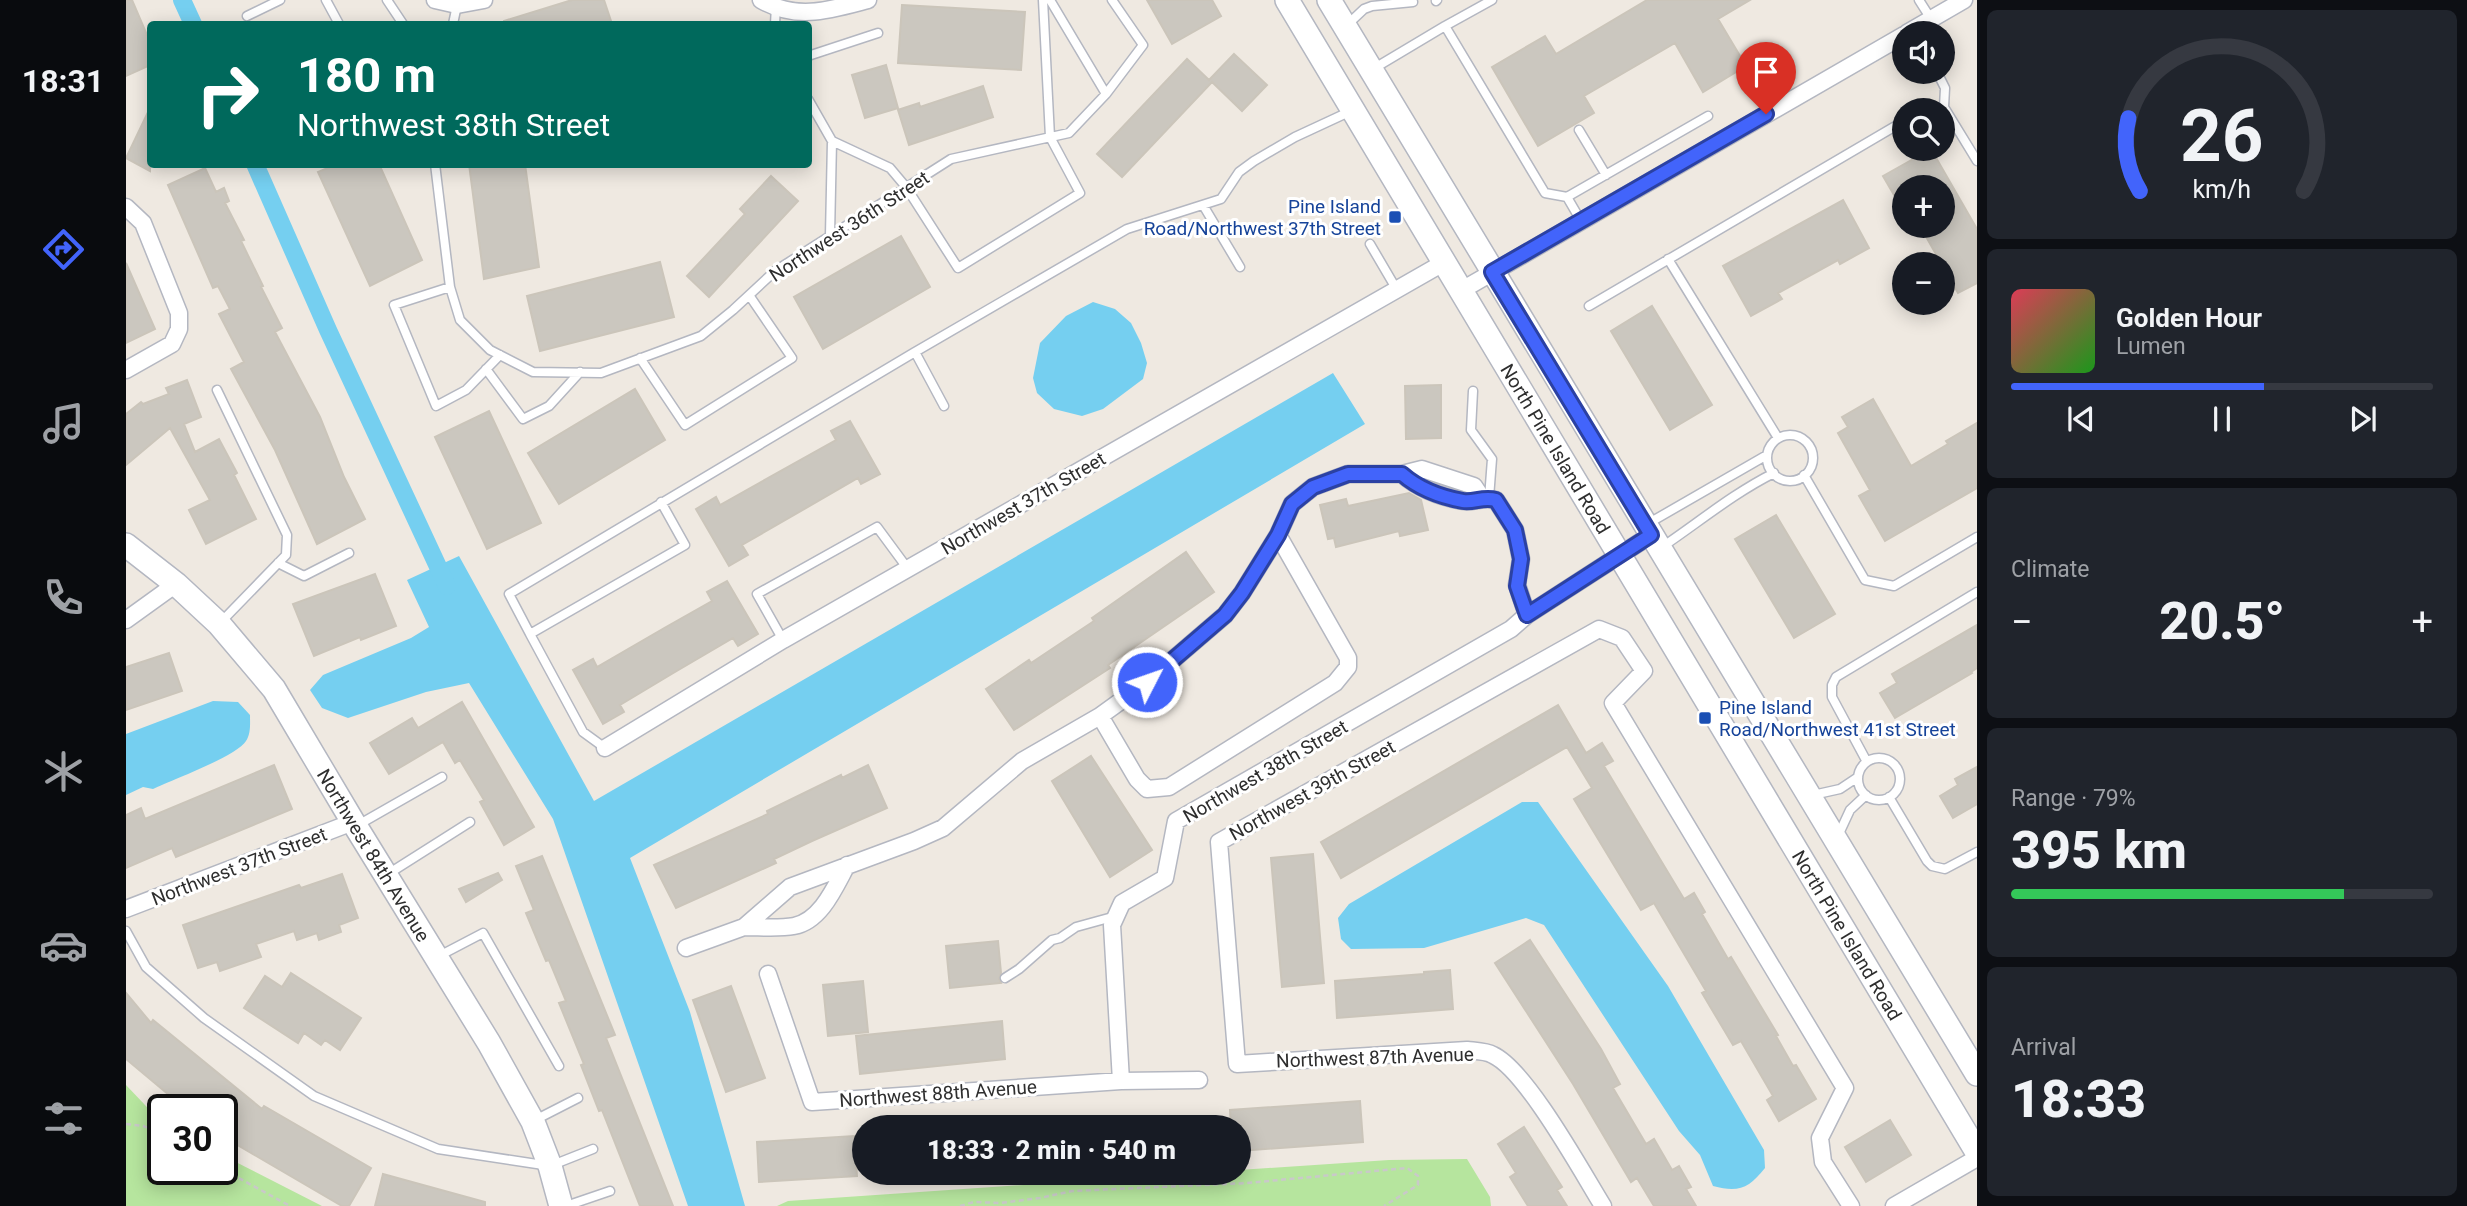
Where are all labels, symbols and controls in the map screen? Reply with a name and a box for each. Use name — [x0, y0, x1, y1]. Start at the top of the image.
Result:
map controls — [1892, 21, 1955, 315]
button: sound — [1892, 21, 1955, 84]
pin — [1736, 42, 1796, 114]
text: 180 m — [297, 47, 436, 104]
icon: right — [182, 49, 273, 140]
icon: arrive — [1747, 53, 1785, 91]
text: 18:31 — [22, 62, 104, 100]
text: 26 — [2180, 93, 2264, 179]
button: search — [1892, 98, 1955, 161]
text: Northwest 38th Street — [297, 106, 610, 144]
street label: Northwest 36th Street — [765, 166, 934, 287]
text: km/h — [2193, 174, 2251, 203]
button: + — [1892, 175, 1955, 238]
place label: Pine Island Road/Northwest 37th Street — [1144, 195, 1381, 240]
marker: Pine Island Road/Northwest 37th Street — [1387, 209, 1403, 225]
icon: directions — [39, 225, 88, 274]
button: − — [1892, 252, 1955, 315]
text: Golden Hour — [2116, 303, 2262, 333]
text: Lumen — [2116, 333, 2186, 360]
street label: North Pine Island Road — [1496, 360, 1615, 538]
icon: music — [39, 399, 88, 448]
icon: previous — [2062, 400, 2100, 438]
icon: pause — [2203, 400, 2241, 438]
icon: next — [2344, 400, 2382, 438]
street label: Northwest 37th Street — [937, 447, 1110, 560]
text: Climate — [2011, 556, 2090, 583]
icon: phone — [39, 573, 88, 622]
text: 20.5° — [2159, 591, 2285, 652]
text: − — [2011, 600, 2033, 644]
text: + — [2411, 600, 2433, 644]
position arrow — [1110, 645, 1184, 719]
place label: Pine Island Road/Northwest 41st Street — [1719, 696, 1956, 741]
marker: Pine Island Road/Northwest 41st Street — [1697, 710, 1713, 726]
street label: Northwest 38th Street — [1179, 715, 1352, 828]
street label: Northwest 39th Street — [1225, 735, 1399, 846]
icon: climate — [39, 747, 88, 796]
street label: Northwest 84th Avenue — [312, 765, 435, 946]
text: Range · 79% — [2011, 785, 2136, 812]
text: 395 km — [2011, 820, 2187, 881]
street label: Northwest 37th Street — [148, 822, 330, 911]
street label: North Pine Island Road — [1787, 846, 1906, 1025]
icon: car — [39, 921, 88, 970]
text: Arrival — [2011, 1034, 2076, 1061]
street label: Northwest 87th Avenue — [1276, 1043, 1474, 1072]
text: 18:33 — [2011, 1069, 2146, 1130]
street label: Northwest 88th Avenue — [838, 1075, 1038, 1112]
icon: filters — [39, 1094, 88, 1143]
speed limit sign: 30 — [147, 1094, 238, 1185]
text: 18:33 · 2 min · 540 m — [927, 1135, 1176, 1165]

